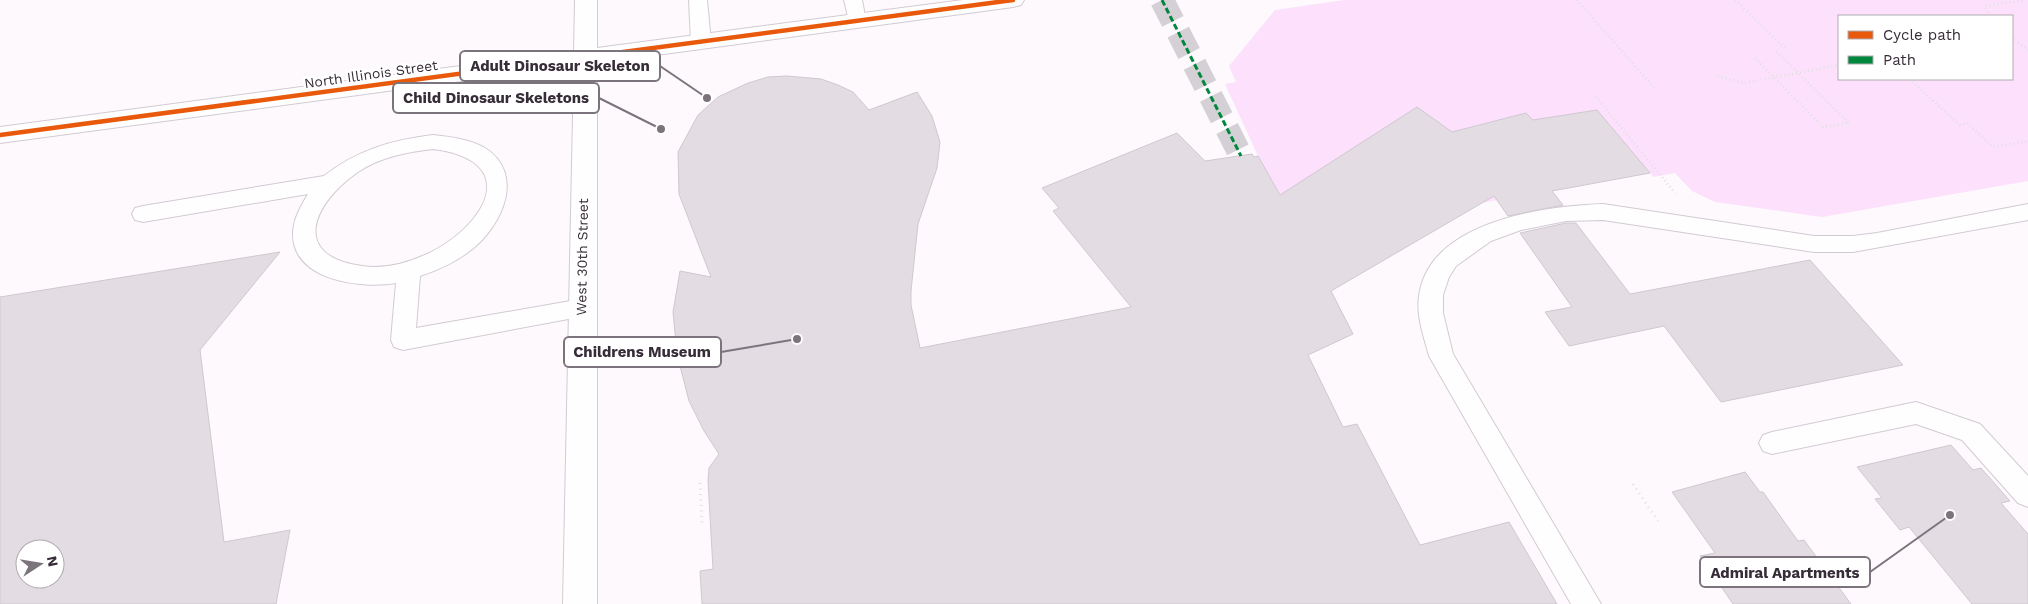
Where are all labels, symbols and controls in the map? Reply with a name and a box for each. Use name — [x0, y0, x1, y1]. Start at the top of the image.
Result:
legend — [1838, 15, 2013, 80]
text: Cycle path — [1883, 26, 1961, 44]
callout: Adult Dinosaur Skeleton — [460, 51, 660, 81]
text: Path — [1883, 51, 1916, 69]
street label: North Illinois Street — [303, 57, 439, 91]
text: Adult Dinosaur Skeleton — [470, 57, 650, 75]
callout: Child Dinosaur Skeletons — [393, 83, 599, 113]
text: Child Dinosaur Skeletons — [403, 89, 589, 107]
street label: West 30th Street — [573, 198, 591, 316]
callout: Childrens Museum — [564, 337, 721, 367]
text: Childrens Museum — [573, 343, 711, 361]
north arrow — [15, 539, 65, 589]
text: N — [44, 555, 62, 568]
callout: Admiral Apartments — [1700, 557, 1870, 587]
text: Admiral Apartments — [1710, 564, 1860, 582]

